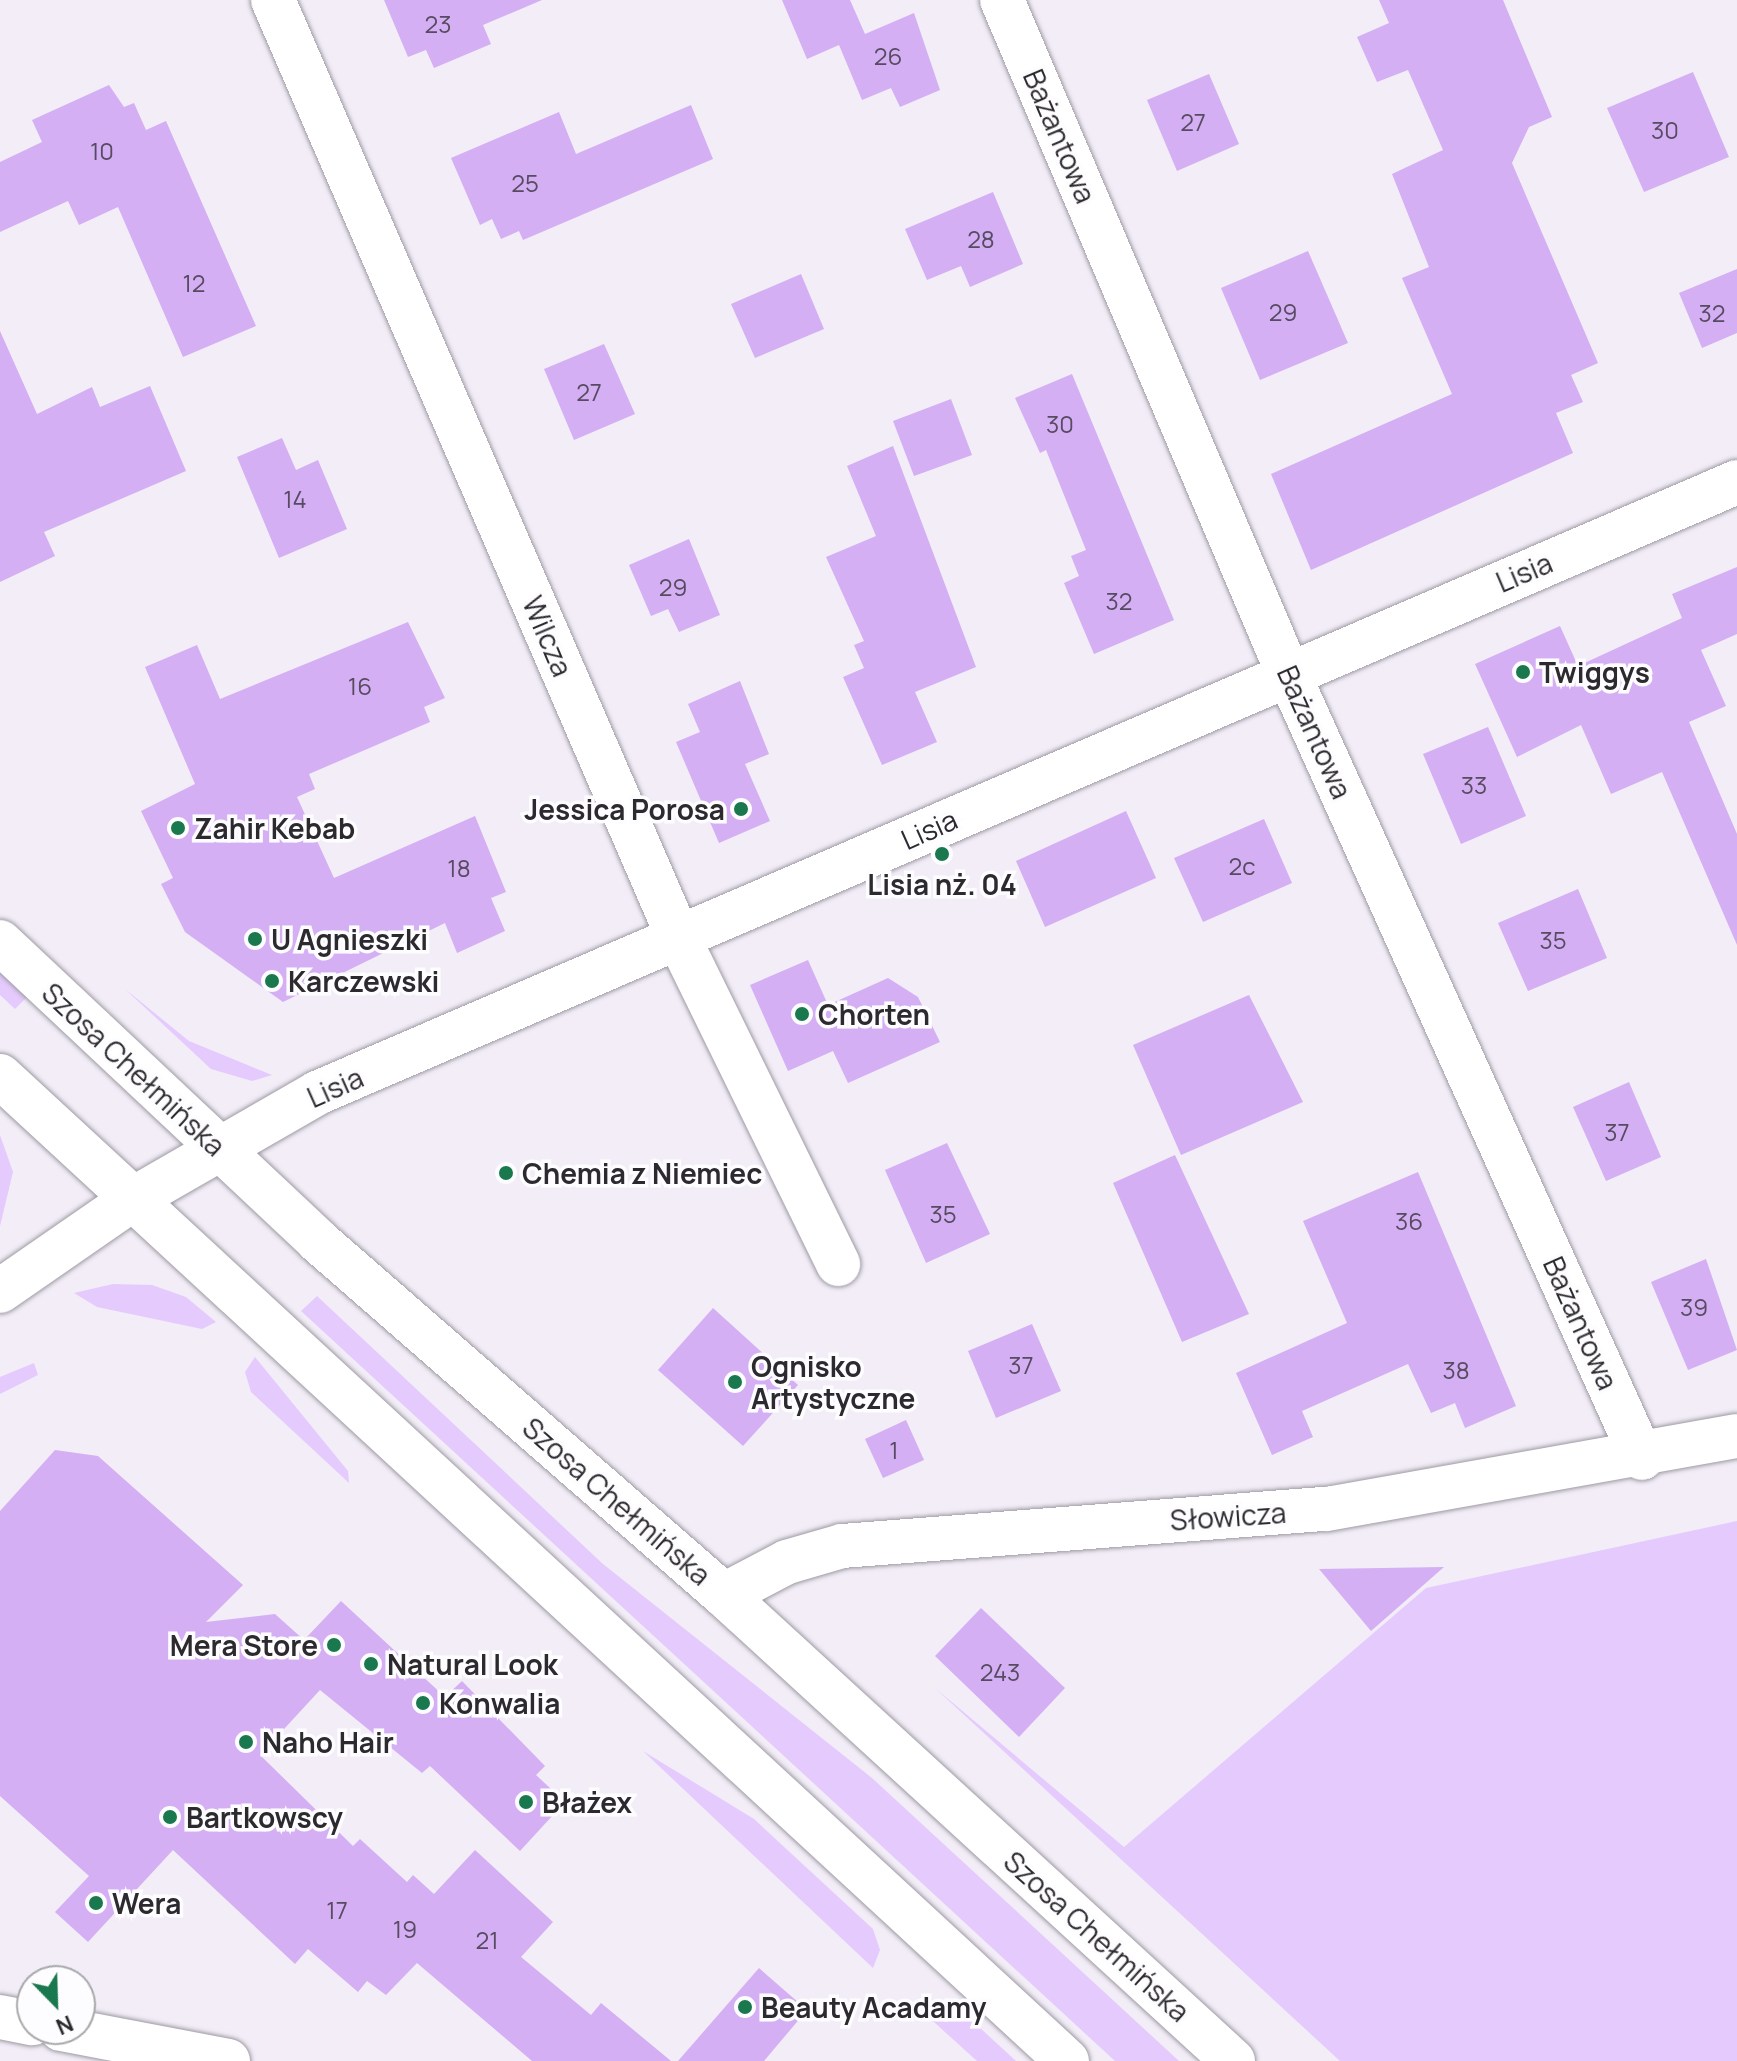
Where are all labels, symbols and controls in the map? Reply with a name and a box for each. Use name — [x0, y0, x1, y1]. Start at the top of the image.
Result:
house number: 23 — [425, 10, 451, 38]
house number: 26 — [874, 42, 902, 70]
street label: Bażantowa — [1017, 64, 1103, 208]
house number: 27 — [1180, 108, 1206, 136]
house number: 30 — [1651, 116, 1679, 144]
house number: 10 — [90, 137, 114, 165]
house number: 25 — [511, 169, 539, 197]
house number: 28 — [967, 225, 995, 253]
house number: 12 — [182, 269, 206, 297]
house number: 29 — [1269, 298, 1297, 326]
house number: 32 — [1699, 299, 1725, 327]
house number: 27 — [576, 378, 602, 406]
house number: 30 — [1046, 410, 1074, 438]
house number: 14 — [283, 485, 307, 513]
street label: Lisia — [1491, 545, 1557, 599]
house number: 29 — [659, 573, 687, 601]
house number: 32 — [1106, 587, 1132, 615]
street label: Wilcza — [516, 591, 580, 681]
place label: Twiggys — [1539, 655, 1650, 689]
street label: Bażantowa — [1271, 660, 1359, 804]
marker: Twiggys — [1514, 663, 1532, 681]
house number: 16 — [348, 672, 372, 700]
house number: 33 — [1461, 771, 1487, 799]
place label: Jessica Porosa — [524, 792, 725, 826]
marker: Jessica Porosa — [732, 800, 750, 818]
street label: Lisia — [896, 802, 962, 856]
place label: Zahir Kebab — [194, 811, 355, 845]
marker: Zahir Kebab — [169, 819, 187, 837]
marker: Lisia nż. 04 — [933, 845, 951, 863]
house number: 2c — [1229, 852, 1255, 880]
house number: 18 — [447, 854, 471, 882]
place label: Lisia nż. 04 — [867, 867, 1017, 901]
place label: U Agnieszki — [271, 922, 428, 956]
house number: 35 — [1539, 926, 1567, 954]
marker: U Agnieszki — [246, 930, 264, 948]
place label: Karczewski — [288, 964, 439, 998]
marker: Karczewski — [263, 972, 281, 990]
street label: Szosa Chełmińska — [36, 976, 232, 1162]
place label: Chorten — [818, 997, 930, 1031]
marker: Chorten — [793, 1005, 811, 1023]
street label: Lisia — [302, 1060, 368, 1114]
house number: 37 — [1604, 1118, 1630, 1146]
place label: Chemia z Niemiec — [522, 1156, 762, 1190]
marker: Chemia z Niemiec — [497, 1164, 515, 1182]
house number: 35 — [929, 1200, 957, 1228]
house number: 36 — [1395, 1207, 1423, 1235]
street label: Bażantowa — [1537, 1251, 1625, 1395]
house number: 39 — [1680, 1293, 1708, 1321]
place label: Ognisko Artystyczne — [751, 1349, 915, 1415]
house number: 37 — [1008, 1351, 1034, 1379]
house number: 38 — [1442, 1356, 1470, 1384]
marker: Ognisko Artystyczne — [726, 1373, 744, 1391]
street label: Szosa Chełmińska — [516, 1410, 718, 1592]
house number: 1 — [889, 1436, 899, 1464]
street label: Słowicza — [1169, 1495, 1287, 1537]
place label: Mera Store — [170, 1628, 318, 1662]
marker: Mera Store — [325, 1636, 343, 1654]
place label: Natural Look — [387, 1647, 558, 1681]
marker: Natural Look — [362, 1655, 380, 1673]
house number: 243 — [980, 1658, 1020, 1686]
place label: Konwalia — [439, 1686, 560, 1720]
marker: Konwalia — [414, 1694, 432, 1712]
place label: Naho Hair — [262, 1725, 394, 1759]
marker: Naho Hair — [237, 1733, 255, 1751]
place label: Błażex — [542, 1785, 632, 1819]
marker: Błażex — [517, 1793, 535, 1811]
place label: Bartkowscy — [186, 1800, 343, 1834]
marker: Bartkowscy — [161, 1808, 179, 1826]
street label: Szosa Chełmińska — [997, 1844, 1197, 2028]
place label: Wera — [112, 1886, 181, 1920]
marker: Wera — [87, 1894, 105, 1912]
house number: 17 — [326, 1896, 348, 1924]
house number: 19 — [393, 1915, 417, 1943]
house number: 21 — [475, 1926, 499, 1954]
north arrow — [16, 1965, 96, 2045]
place label: Beauty Acadamy — [761, 1990, 986, 2024]
marker: Beauty Acadamy — [736, 1998, 754, 2016]
text: N — [51, 2008, 78, 2042]

